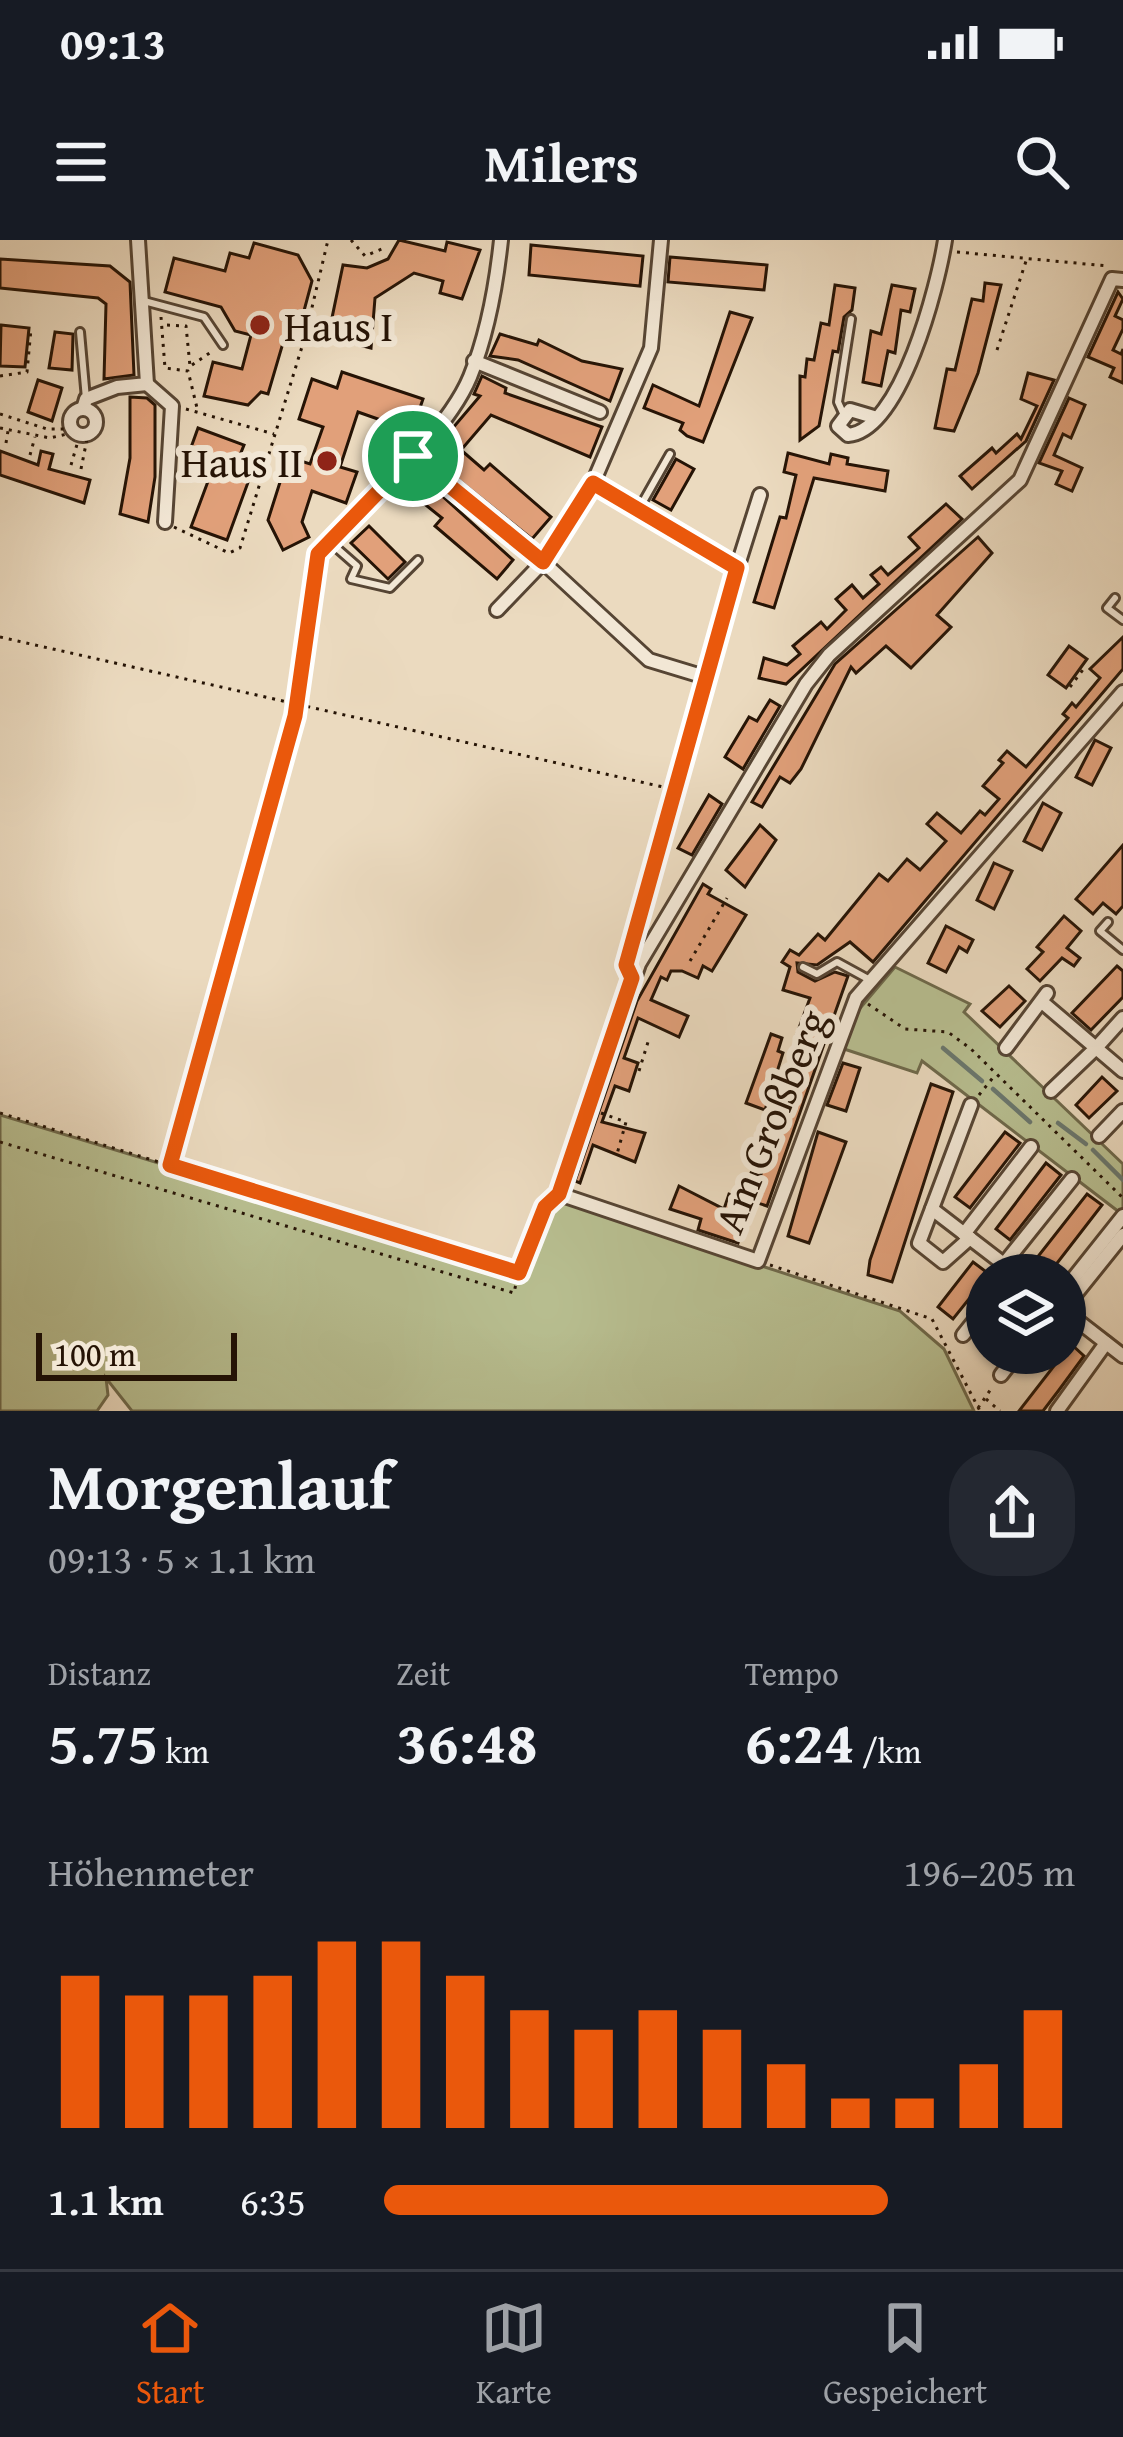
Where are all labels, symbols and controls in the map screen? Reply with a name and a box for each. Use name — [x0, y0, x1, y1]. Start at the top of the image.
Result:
text: 09:13 — [60, 10, 166, 75]
text: Milers — [484, 123, 639, 202]
icon: menu — [48, 129, 114, 195]
icon: search — [1009, 129, 1075, 195]
place label: Haus I — [284, 295, 393, 356]
marker: Haus I — [247, 312, 273, 338]
pin — [362, 405, 464, 507]
icon: arrive — [380, 423, 446, 489]
place label: Haus II — [181, 431, 303, 492]
marker: Haus II — [314, 448, 340, 474]
street label: Am Großberg — [697, 1000, 843, 1242]
map controls — [966, 1254, 1086, 1374]
button: layers — [966, 1254, 1086, 1374]
scale bar — [36, 1327, 237, 1380]
text: 100 m — [54, 1330, 136, 1378]
text: Morgenlauf — [48, 1436, 392, 1533]
button: share — [949, 1450, 1075, 1576]
text: 09:13 · 5 × 1.1 km — [48, 1530, 315, 1587]
text: Distanz — [48, 1649, 151, 1697]
text: Zeit — [396, 1649, 450, 1697]
text: Tempo — [745, 1649, 839, 1697]
text: 5.75 — [48, 1697, 158, 1785]
text: 36:48 — [396, 1697, 538, 1785]
text: 6:24 — [745, 1697, 855, 1785]
text: km — [158, 1727, 209, 1775]
text: /km — [855, 1727, 921, 1775]
text: Höhenmeter — [48, 1843, 254, 1900]
text: 196–205 m — [903, 1843, 1075, 1900]
text: 1.1 km — [48, 2172, 164, 2229]
text: 6:35 — [240, 2172, 306, 2229]
tab: Start — [136, 2295, 204, 2415]
tab: Karte — [476, 2295, 552, 2415]
tab: Gespeichert — [823, 2295, 987, 2415]

